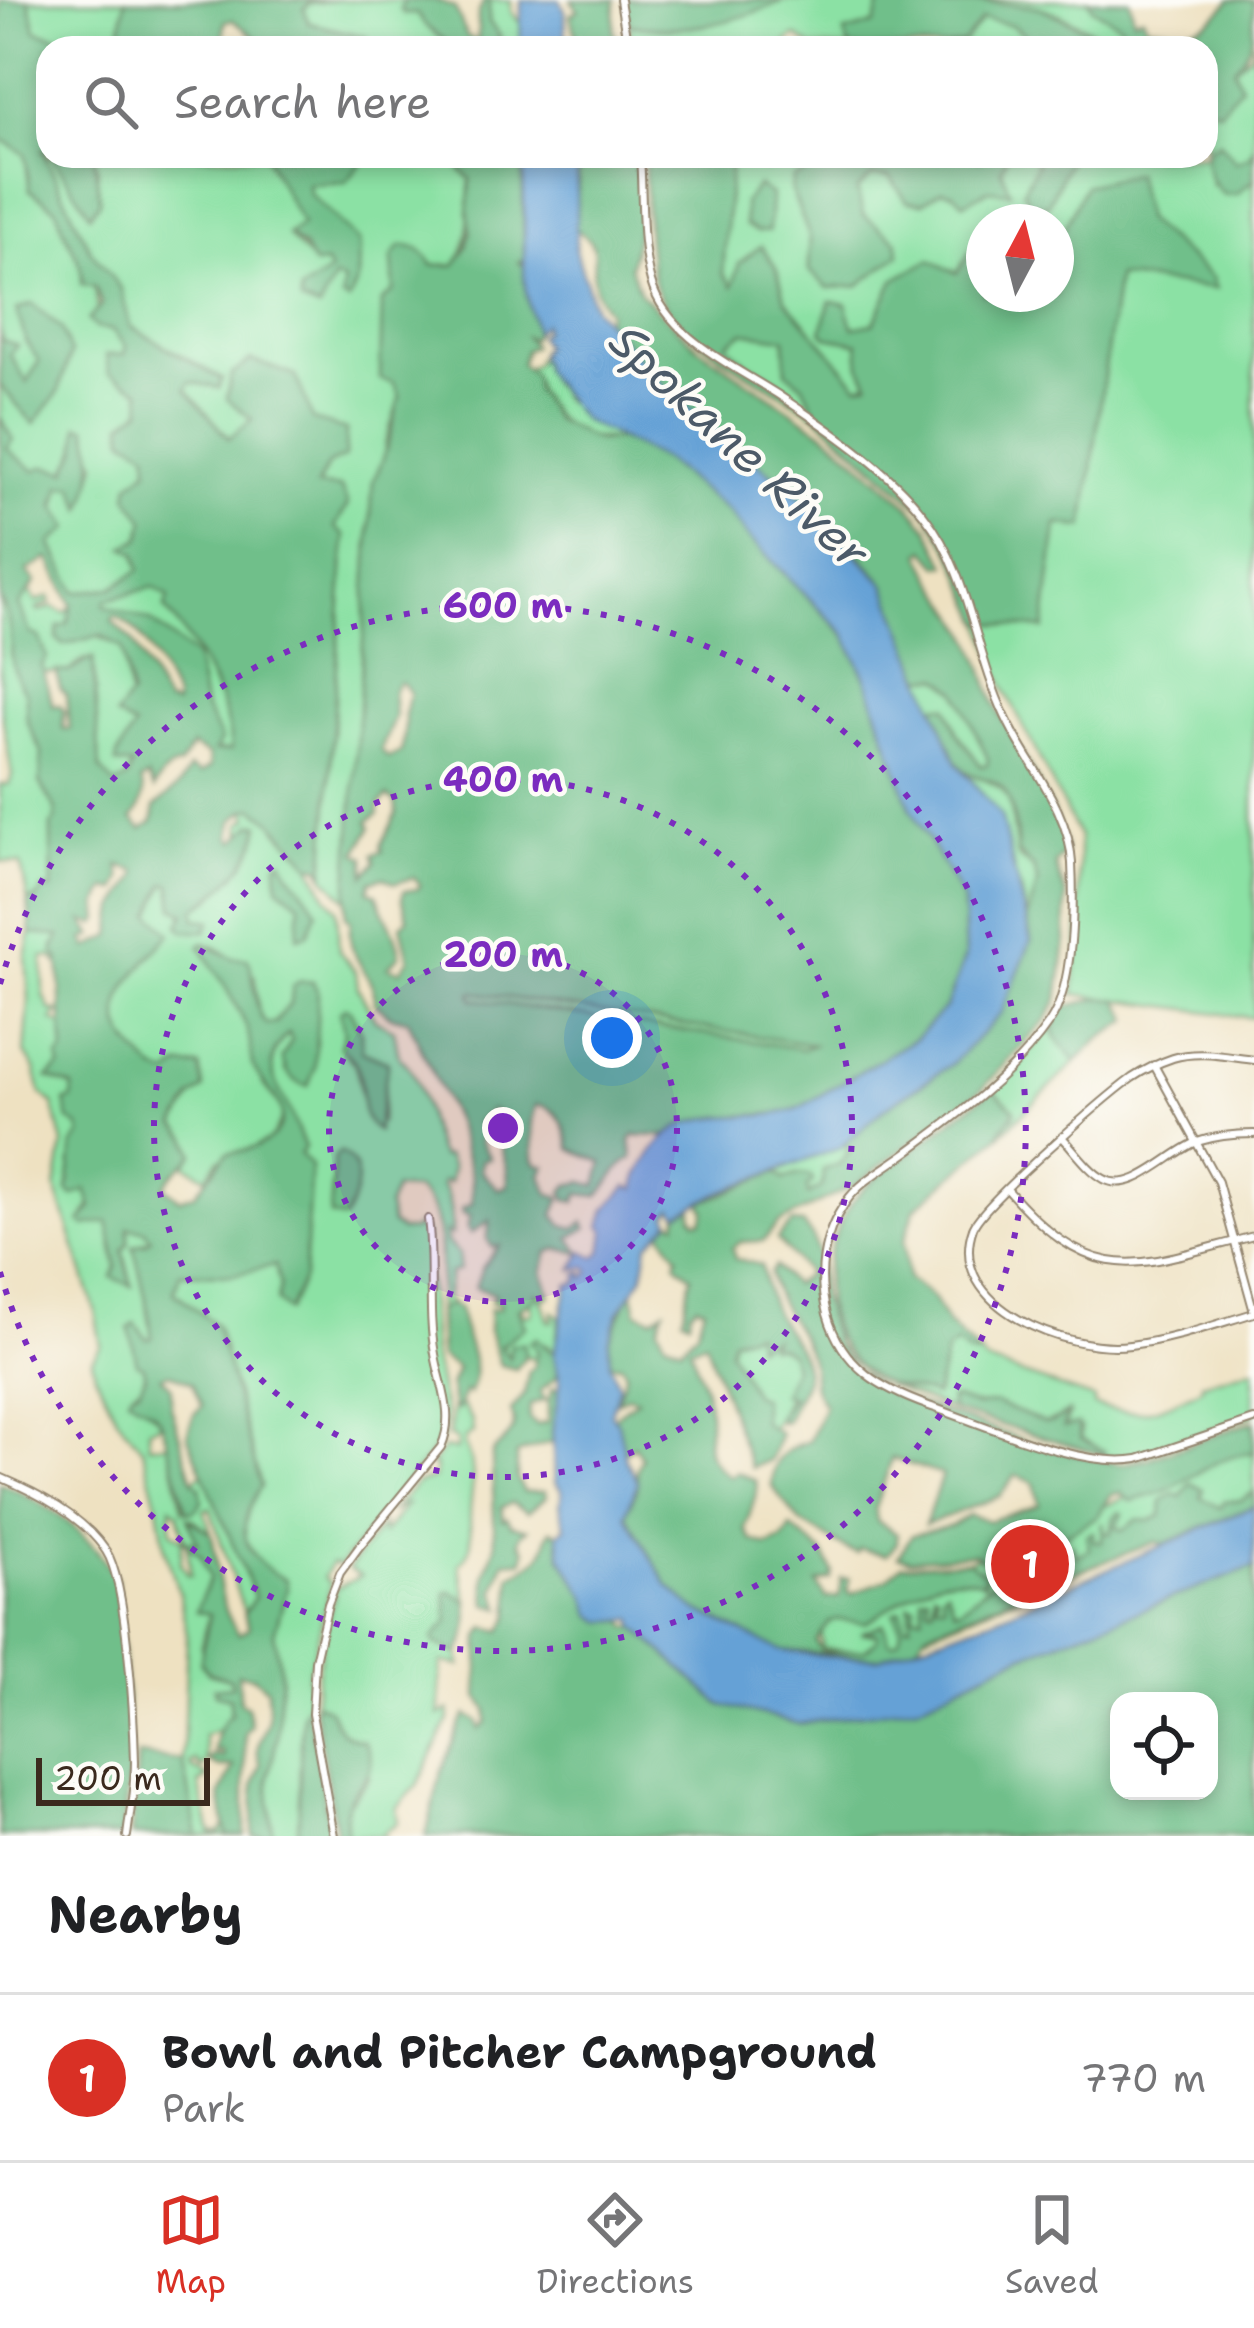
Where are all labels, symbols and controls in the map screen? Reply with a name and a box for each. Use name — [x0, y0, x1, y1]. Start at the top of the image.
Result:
search box — [36, 36, 1218, 168]
icon: search — [78, 69, 144, 135]
text: Search here — [174, 72, 431, 132]
north arrow — [966, 204, 1074, 312]
water label: Spokane River — [596, 309, 885, 584]
text: 600 m — [443, 581, 563, 630]
text: 400 m — [443, 755, 564, 804]
text: 200 m — [443, 930, 563, 979]
your location — [582, 1008, 642, 1068]
centre of rings — [482, 1107, 524, 1149]
pin: 1 — [991, 1519, 1069, 1609]
map controls — [1110, 1692, 1218, 1800]
button: locate — [1110, 1692, 1218, 1800]
scale bar — [36, 1752, 210, 1805]
text: 200 m — [54, 1756, 162, 1801]
text: Nearby — [48, 1880, 243, 1948]
text: Bowl and Pitcher Campground — [162, 2022, 877, 2082]
text: 1 — [78, 2052, 96, 2104]
text: 770 m — [1080, 2052, 1206, 2104]
text: Park — [162, 2082, 246, 2134]
tab: Map — [155, 2187, 226, 2304]
tab: Directions — [537, 2187, 694, 2304]
tab: Saved — [1005, 2187, 1099, 2304]

